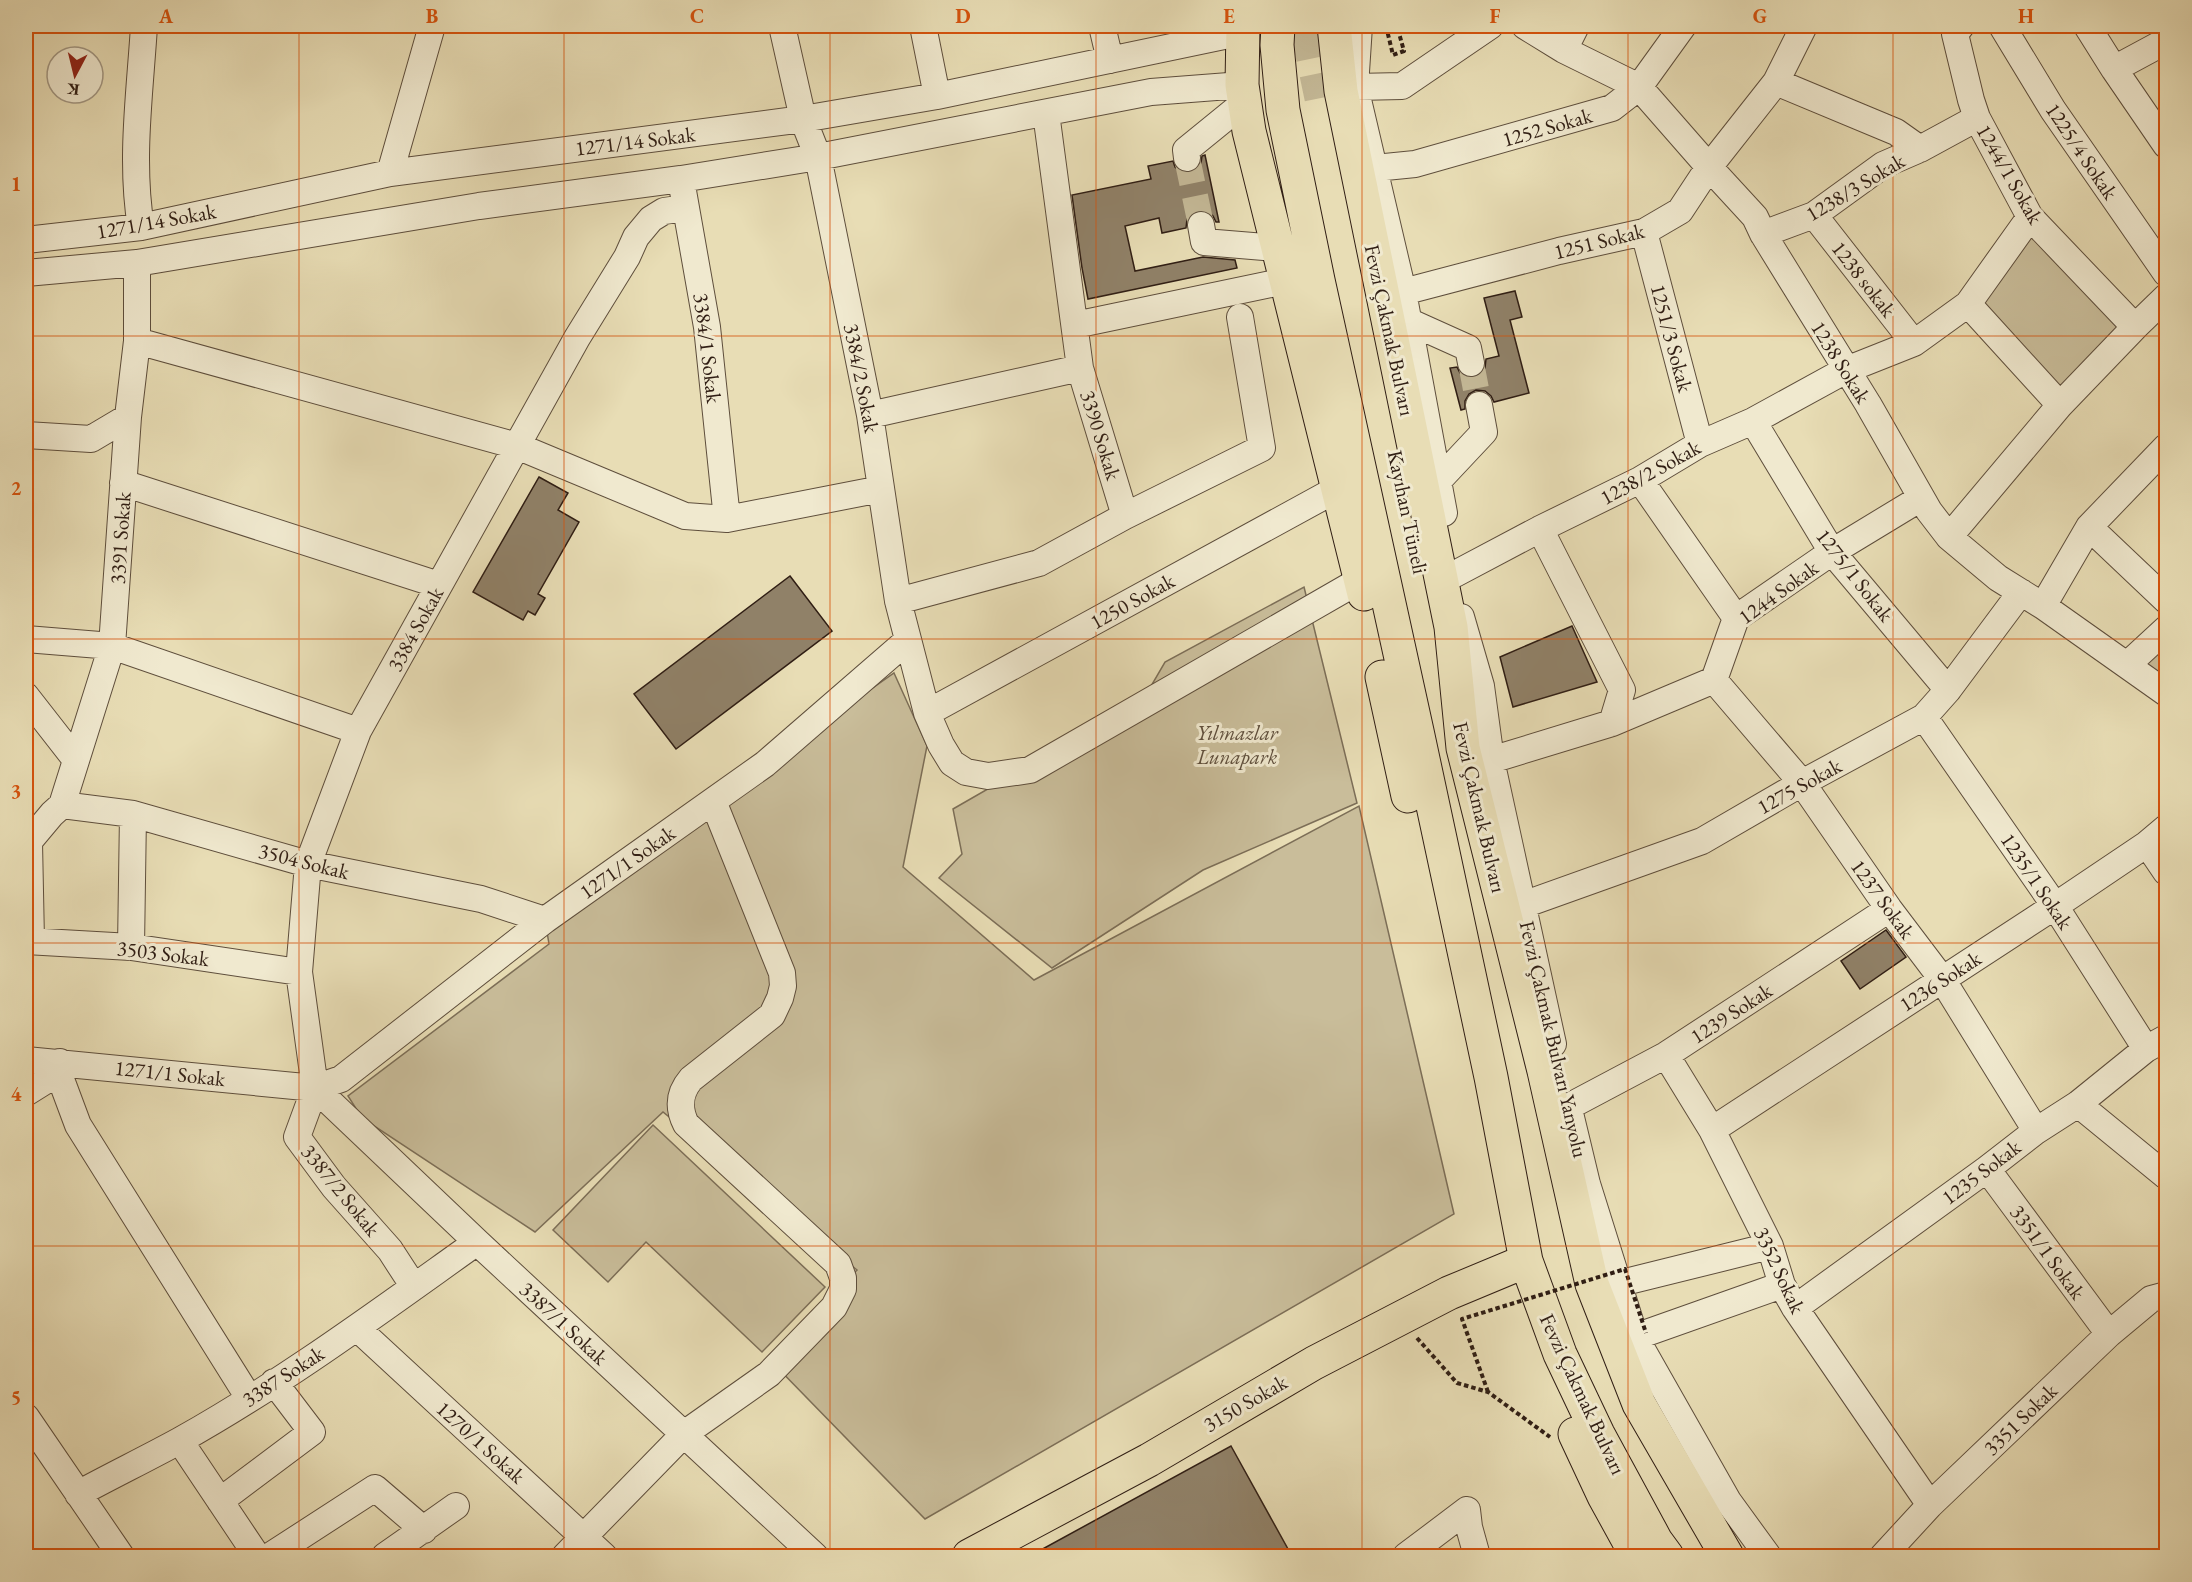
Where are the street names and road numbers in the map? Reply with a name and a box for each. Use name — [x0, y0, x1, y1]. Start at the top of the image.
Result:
street label: 1225/4 Sokak — [2040, 97, 2125, 205]
street label: 1252 Sokak — [1499, 101, 1596, 153]
street label: 1244/1 Sokak — [1971, 119, 2050, 230]
street label: 1271/14 Sokak — [573, 120, 698, 162]
street label: 1238/3 Sokak — [1801, 146, 1910, 227]
street label: 1271/14 Sokak — [94, 197, 219, 245]
street label: 1251 Sokak — [1551, 216, 1648, 265]
street label: 1238 sokak — [1826, 235, 1903, 323]
street label: Fevzi Çakmak Bulvarı — [1359, 242, 1421, 418]
street label: 1251/3 Sokak — [1645, 281, 1700, 396]
street label: 3384/1 Sokak — [688, 291, 728, 406]
street label: 1238 Sokak — [1805, 316, 1878, 409]
street label: 3384/2 Sokak — [838, 321, 886, 436]
street label: 3390 Sokak — [1075, 387, 1128, 484]
street label: 1238/2 Sokak — [1595, 433, 1706, 511]
street label: Kayıhan Tüneli — [1382, 448, 1434, 576]
street label: 3391 Sokak — [103, 490, 137, 585]
street label: 1275/1 Sokak — [1810, 523, 1900, 628]
street label: 1244 Sokak — [1733, 553, 1824, 630]
street label: 1250 Sokak — [1085, 566, 1180, 635]
street label: 3384 Sokak — [381, 581, 450, 676]
street label: Fevzi Çakmak Bulvarı — [1447, 719, 1513, 895]
street label: 1275 Sokak — [1752, 751, 1847, 820]
street label: 1271/1 Sokak — [574, 818, 681, 905]
street label: 1235/1 Sokak — [1995, 827, 2080, 935]
street label: 3504 Sokak — [256, 837, 353, 886]
street label: 1237 Sokak — [1845, 854, 1922, 945]
street label: Fevzi Çakmak Bulvarı Yanyolu — [1514, 918, 1594, 1160]
street label: 3503 Sokak — [115, 934, 212, 972]
street label: 1236 Sokak — [1894, 944, 1987, 1017]
street label: 1239 Sokak — [1685, 976, 1778, 1049]
street label: 1271/1 Sokak — [113, 1054, 228, 1092]
street label: 1235 Sokak — [1936, 1133, 2027, 1211]
street label: 3387/2 Sokak — [296, 1138, 387, 1242]
street label: 3351/1 Sokak — [2004, 1199, 2092, 1306]
street label: 3352 Sokak — [1748, 1222, 1812, 1319]
street label: 3387/1 Sokak — [514, 1275, 615, 1371]
street label: Fevzi Çakmak Bulvarı — [1534, 1309, 1632, 1479]
street label: 3387 Sokak — [237, 1339, 330, 1412]
street label: 3150 Sokak — [1198, 1368, 1293, 1438]
street label: 3351 Sokak — [1977, 1376, 2063, 1461]
street label: 1270/1 Sokak — [431, 1395, 532, 1490]

